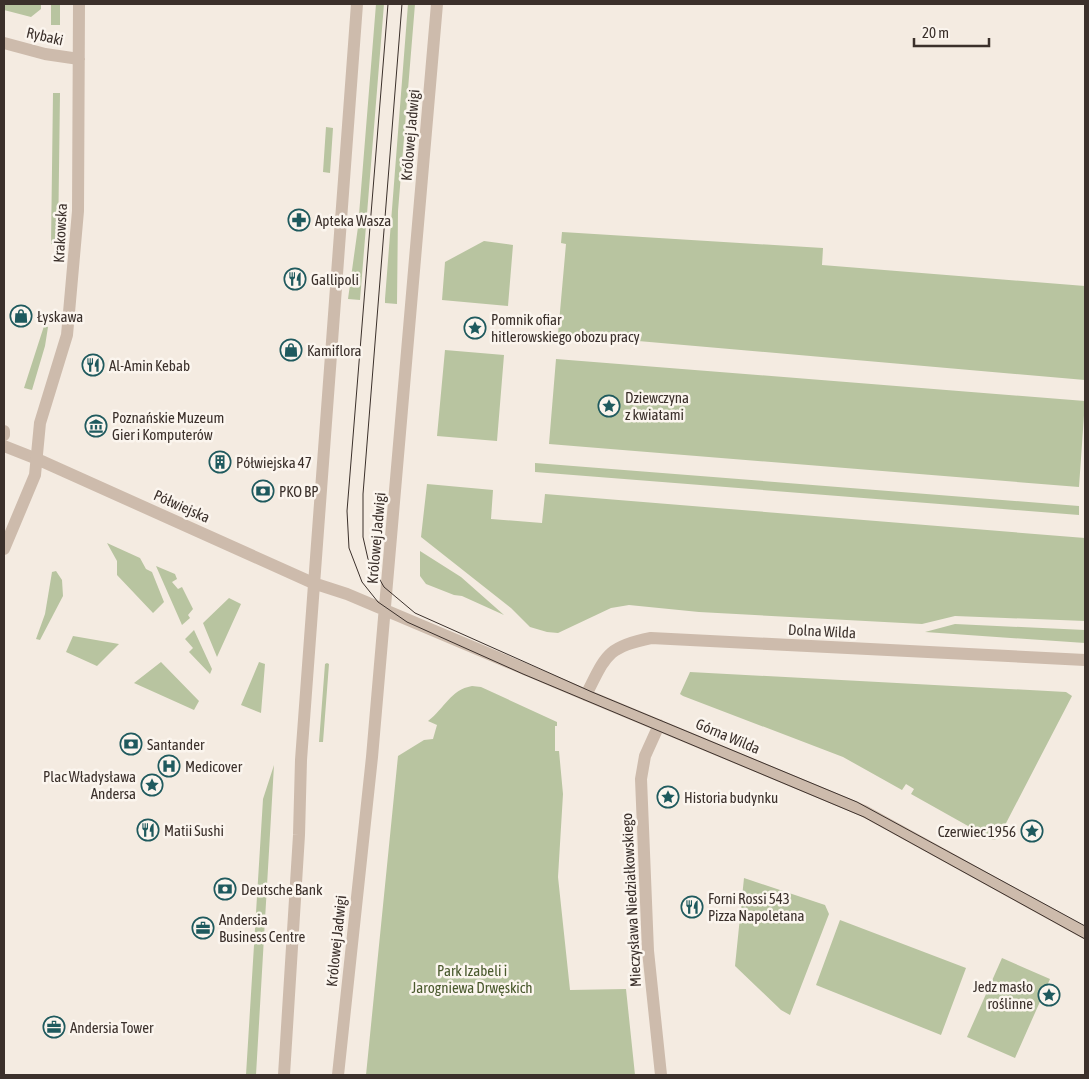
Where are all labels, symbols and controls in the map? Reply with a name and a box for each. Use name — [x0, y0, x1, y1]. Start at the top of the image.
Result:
scale bar — [914, 15, 989, 47]
street label: Rybaki — [25, 24, 65, 48]
text: 20 m — [922, 24, 949, 41]
street label: Królowej Jadwigi — [398, 88, 422, 182]
street label: Krakowska — [50, 203, 70, 263]
pharmacy icon: Apteka Wasza — [287, 208, 311, 232]
place label: Apteka Wasza — [315, 212, 391, 229]
restaurant icon: Gallipoli — [283, 267, 307, 291]
place label: Gallipoli — [311, 271, 359, 288]
shop icon: Łyskawa — [9, 304, 33, 328]
place label: Łyskawa — [37, 308, 83, 325]
place label: Pomnik ofiar hitlerowskiego obozu pracy — [491, 311, 640, 345]
place icon: Pomnik ofiar hitlerowskiego obozu pracy — [463, 316, 487, 340]
shop icon: Kamiflora — [279, 338, 303, 362]
place label: Kamiflora — [307, 342, 361, 359]
restaurant icon: Al-Amin Kebab — [81, 353, 105, 377]
place label: Al-Amin Kebab — [109, 357, 190, 374]
place label: Dziewczyna z kwiatami — [625, 389, 689, 423]
place icon: Dziewczyna z kwiatami — [597, 394, 621, 418]
place label: Poznańskie Muzeum Gier i Komputerów — [112, 409, 224, 443]
museum icon: Poznańskie Muzeum Gier i Komputerów — [84, 414, 108, 438]
building icon: Półwiejska 47 — [208, 450, 232, 474]
place label: Półwiejska 47 — [236, 454, 312, 471]
bank icon: PKO BP — [251, 479, 275, 503]
place label: PKO BP — [279, 483, 319, 500]
street label: Półwiejska — [151, 486, 213, 526]
street label: Królowej Jadwigi — [364, 491, 388, 585]
street label: Dolna Wilda — [788, 621, 856, 641]
street label: Górna Wilda — [693, 715, 763, 757]
bank icon: Santander — [119, 732, 143, 756]
place label: Santander — [147, 736, 205, 753]
hospital icon: Medicover — [157, 754, 181, 778]
place label: Medicover — [185, 758, 243, 775]
place label: Plac Władysława Andersa — [43, 768, 136, 802]
place icon: Plac Władysława Andersa — [140, 773, 164, 797]
place icon: Historia budynku — [656, 785, 680, 809]
place label: Historia budynku — [684, 789, 778, 806]
street label: Mieczysława Niedziałkowskiego — [618, 812, 644, 988]
restaurant icon: Matii Sushi — [136, 818, 160, 842]
place icon: Czerwiec 1956 — [1020, 819, 1044, 843]
place label: Matii Sushi — [164, 822, 224, 839]
place label: Czerwiec 1956 — [938, 823, 1016, 840]
bank icon: Deutsche Bank — [213, 877, 237, 901]
place label: Deutsche Bank — [241, 881, 323, 898]
place label: Forni Rossi 543 Pizza Napoletana — [708, 890, 805, 924]
street label: Królowej Jadwigi — [323, 894, 349, 988]
restaurant icon: Forni Rossi 543 Pizza Napoletana — [680, 895, 704, 919]
place label: Andersia Business Centre — [219, 911, 305, 945]
office icon: Andersia Business Centre — [191, 916, 215, 940]
park label: Park Izabeli i Jarogniewa Drwęskich — [411, 962, 533, 996]
place label: Jedz masło roślinne — [973, 978, 1033, 1012]
place icon: Jedz masło roślinne — [1037, 983, 1061, 1007]
office icon: Andersia Tower — [42, 1015, 66, 1039]
place label: Andersia Tower — [70, 1019, 154, 1036]

